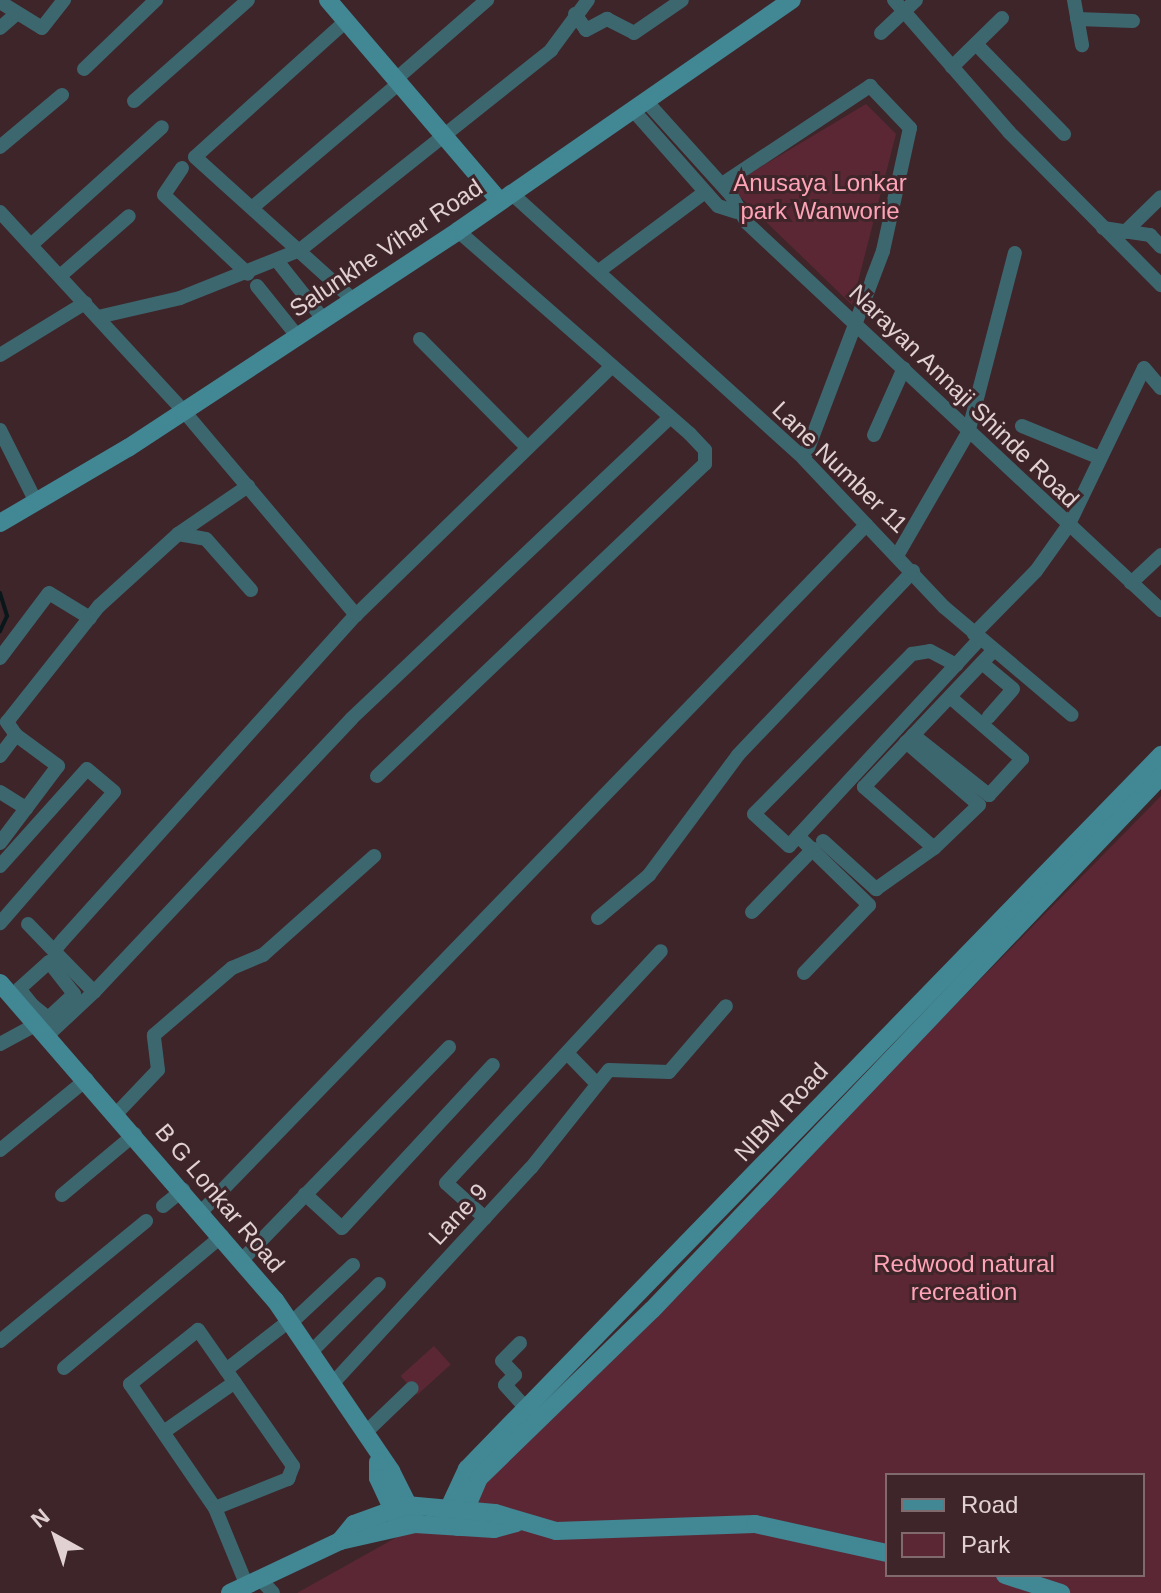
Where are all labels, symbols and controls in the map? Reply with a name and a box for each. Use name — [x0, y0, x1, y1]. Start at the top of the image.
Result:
park label: Anusaya Lonkar park Wanworie — [733, 169, 907, 225]
street label: Salunkhe Vihar Road — [284, 173, 488, 323]
street label: Narayan Annaji Shinde Road — [843, 278, 1085, 514]
street label: Lane Number 11 — [766, 395, 914, 539]
street label: NIBM Road — [728, 1057, 834, 1167]
street label: B G Lonkar Road — [149, 1118, 291, 1278]
street label: Lane 9 — [422, 1177, 494, 1251]
park label: Redwood natural recreation — [873, 1250, 1055, 1306]
legend — [885, 1473, 1145, 1577]
text: Road — [961, 1491, 1018, 1518]
north arrow — [16, 1497, 96, 1577]
text: N — [26, 1504, 54, 1533]
text: Park — [961, 1531, 1010, 1558]

